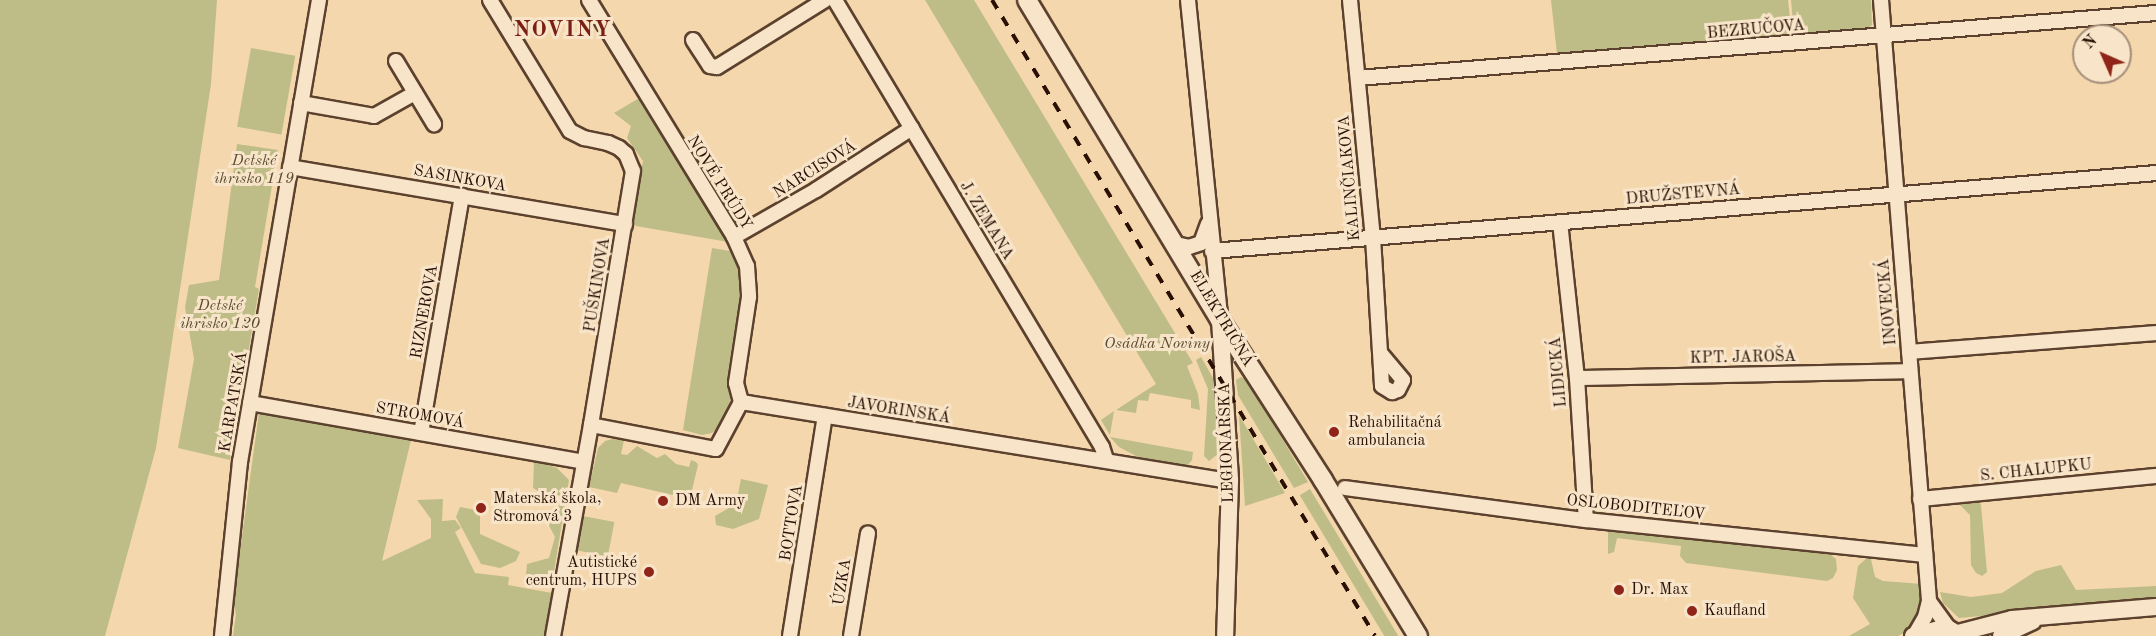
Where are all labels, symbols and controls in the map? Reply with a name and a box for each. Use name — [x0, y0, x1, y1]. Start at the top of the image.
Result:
street label: BEZRUČOVA — [1706, 16, 1806, 44]
district label: NOVINY — [514, 18, 612, 44]
north arrow — [2072, 24, 2132, 84]
text: N — [2081, 33, 2101, 53]
street label: KALINČIAKOVA — [1335, 114, 1365, 242]
street label: NOVÉ PRÚDY — [682, 132, 756, 234]
street label: NARCISOVÁ — [770, 137, 860, 203]
park label: Detské ihrisko 119 — [214, 151, 294, 189]
street label: SASINKOVA — [412, 161, 508, 197]
street label: J. ZEMANA — [955, 178, 1017, 264]
street label: DRUŽSTEVNÁ — [1625, 180, 1741, 210]
street label: PUŠKINOVA — [581, 236, 615, 334]
street label: INOVECKÁ — [1875, 258, 1901, 346]
street label: RIZNEROVA — [407, 263, 443, 361]
street label: ELEKTRIČNÁ — [1185, 267, 1257, 371]
park label: Detské ihrisko 120 — [180, 296, 260, 334]
park label: Osádka Noviny — [1104, 334, 1210, 354]
street label: LIDICKÁ — [1546, 336, 1572, 408]
street label: KPT. JAROŠA — [1690, 347, 1796, 369]
street label: KARPATSKÁ — [216, 350, 252, 454]
street label: LEGIONÁRSKA — [1215, 382, 1239, 504]
street label: JAVORINSKÁ — [846, 393, 952, 429]
street label: STROMOVÁ — [374, 399, 466, 433]
place label: Rehabilitačná ambulancia — [1348, 413, 1442, 451]
marker: Rehabilitačná ambulancia — [1325, 423, 1343, 441]
street label: S. CHALUPKU — [1979, 456, 2093, 486]
street label: BOTTOVA — [776, 483, 808, 563]
place label: Materská škola, Stromová 3 — [493, 489, 601, 527]
place label: DM Army — [675, 491, 745, 511]
street label: OSLOBODITEĽOV — [1565, 491, 1707, 525]
marker: DM Army — [656, 494, 670, 508]
marker: Materská škola, Stromová 3 — [474, 501, 488, 515]
place label: Autistické centrum, HUPS — [526, 553, 637, 591]
street label: ÚZKA — [830, 557, 856, 607]
marker: Autistické centrum, HUPS — [642, 565, 656, 579]
place label: Dr. Max — [1631, 580, 1689, 600]
marker: Dr. Max — [1612, 583, 1626, 597]
place label: Kaufland — [1704, 601, 1766, 621]
marker: Kaufland — [1685, 604, 1699, 618]

